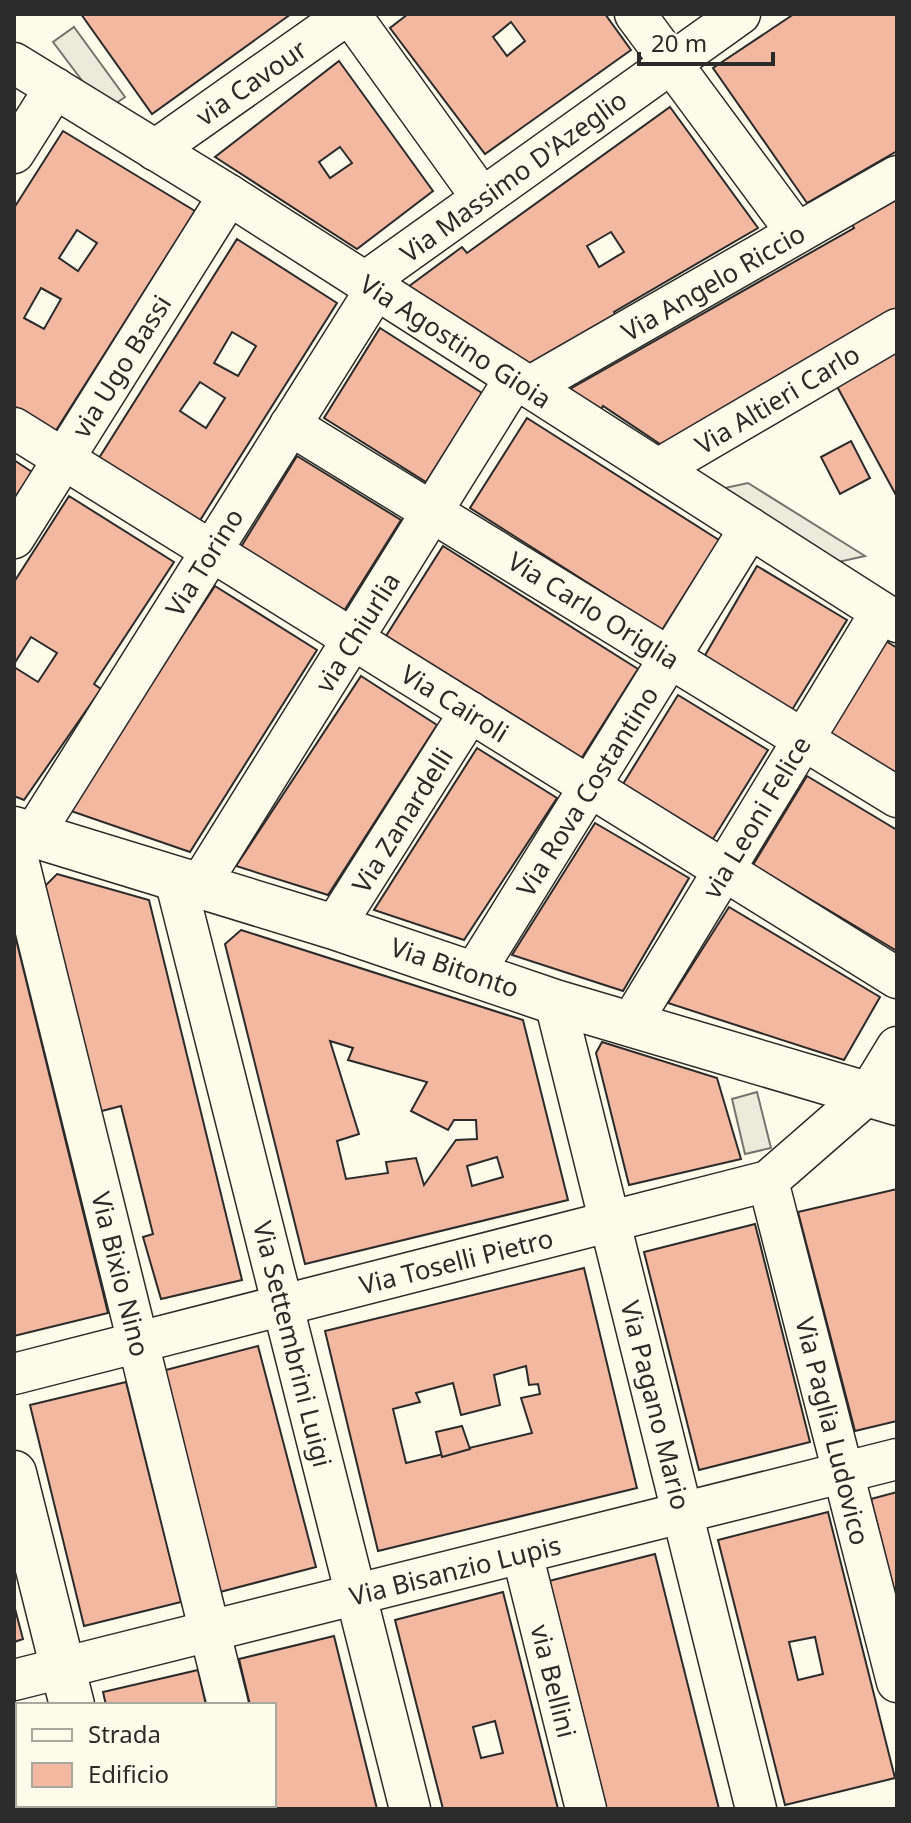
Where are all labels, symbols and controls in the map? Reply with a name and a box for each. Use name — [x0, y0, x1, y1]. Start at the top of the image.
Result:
scale bar — [639, 16, 773, 66]
text: 20 m — [651, 26, 707, 59]
street label: via Cavour — [188, 30, 314, 133]
street label: Via Massimo D'Azeglio — [392, 82, 634, 270]
street label: Via Angelo Riccio — [615, 215, 811, 349]
street label: Via Agostino Gioia — [353, 266, 559, 416]
street label: via Ugo Bassi — [63, 288, 179, 444]
street label: Via Altieri Carlo — [688, 336, 866, 462]
street label: Via Torino — [157, 501, 251, 623]
street label: Via Carlo Origlia — [501, 543, 687, 677]
street label: via Chiurlia — [306, 565, 408, 699]
street label: Via Cairoli — [394, 656, 516, 750]
street label: Via Rova Costantino — [508, 679, 666, 903]
street label: via Leoni Felice — [693, 729, 819, 905]
street label: Via Zanardelli — [343, 741, 461, 899]
street label: Via Bitonto — [386, 928, 524, 1006]
street label: Via Bixio Nino — [83, 1188, 159, 1360]
street label: Via Settembrini Luigi — [245, 1217, 341, 1471]
street label: Via Toselli Pietro — [355, 1220, 557, 1302]
street label: Via Pagano Mario — [613, 1297, 699, 1513]
street label: Via Paglia Ludovico — [787, 1313, 879, 1549]
street label: Via Bisanzio Lupis — [346, 1526, 564, 1614]
street label: via Bellini — [523, 1620, 585, 1742]
legend — [16, 1703, 276, 1807]
text: Strada — [88, 1717, 161, 1750]
text: Edificio — [88, 1757, 169, 1790]

